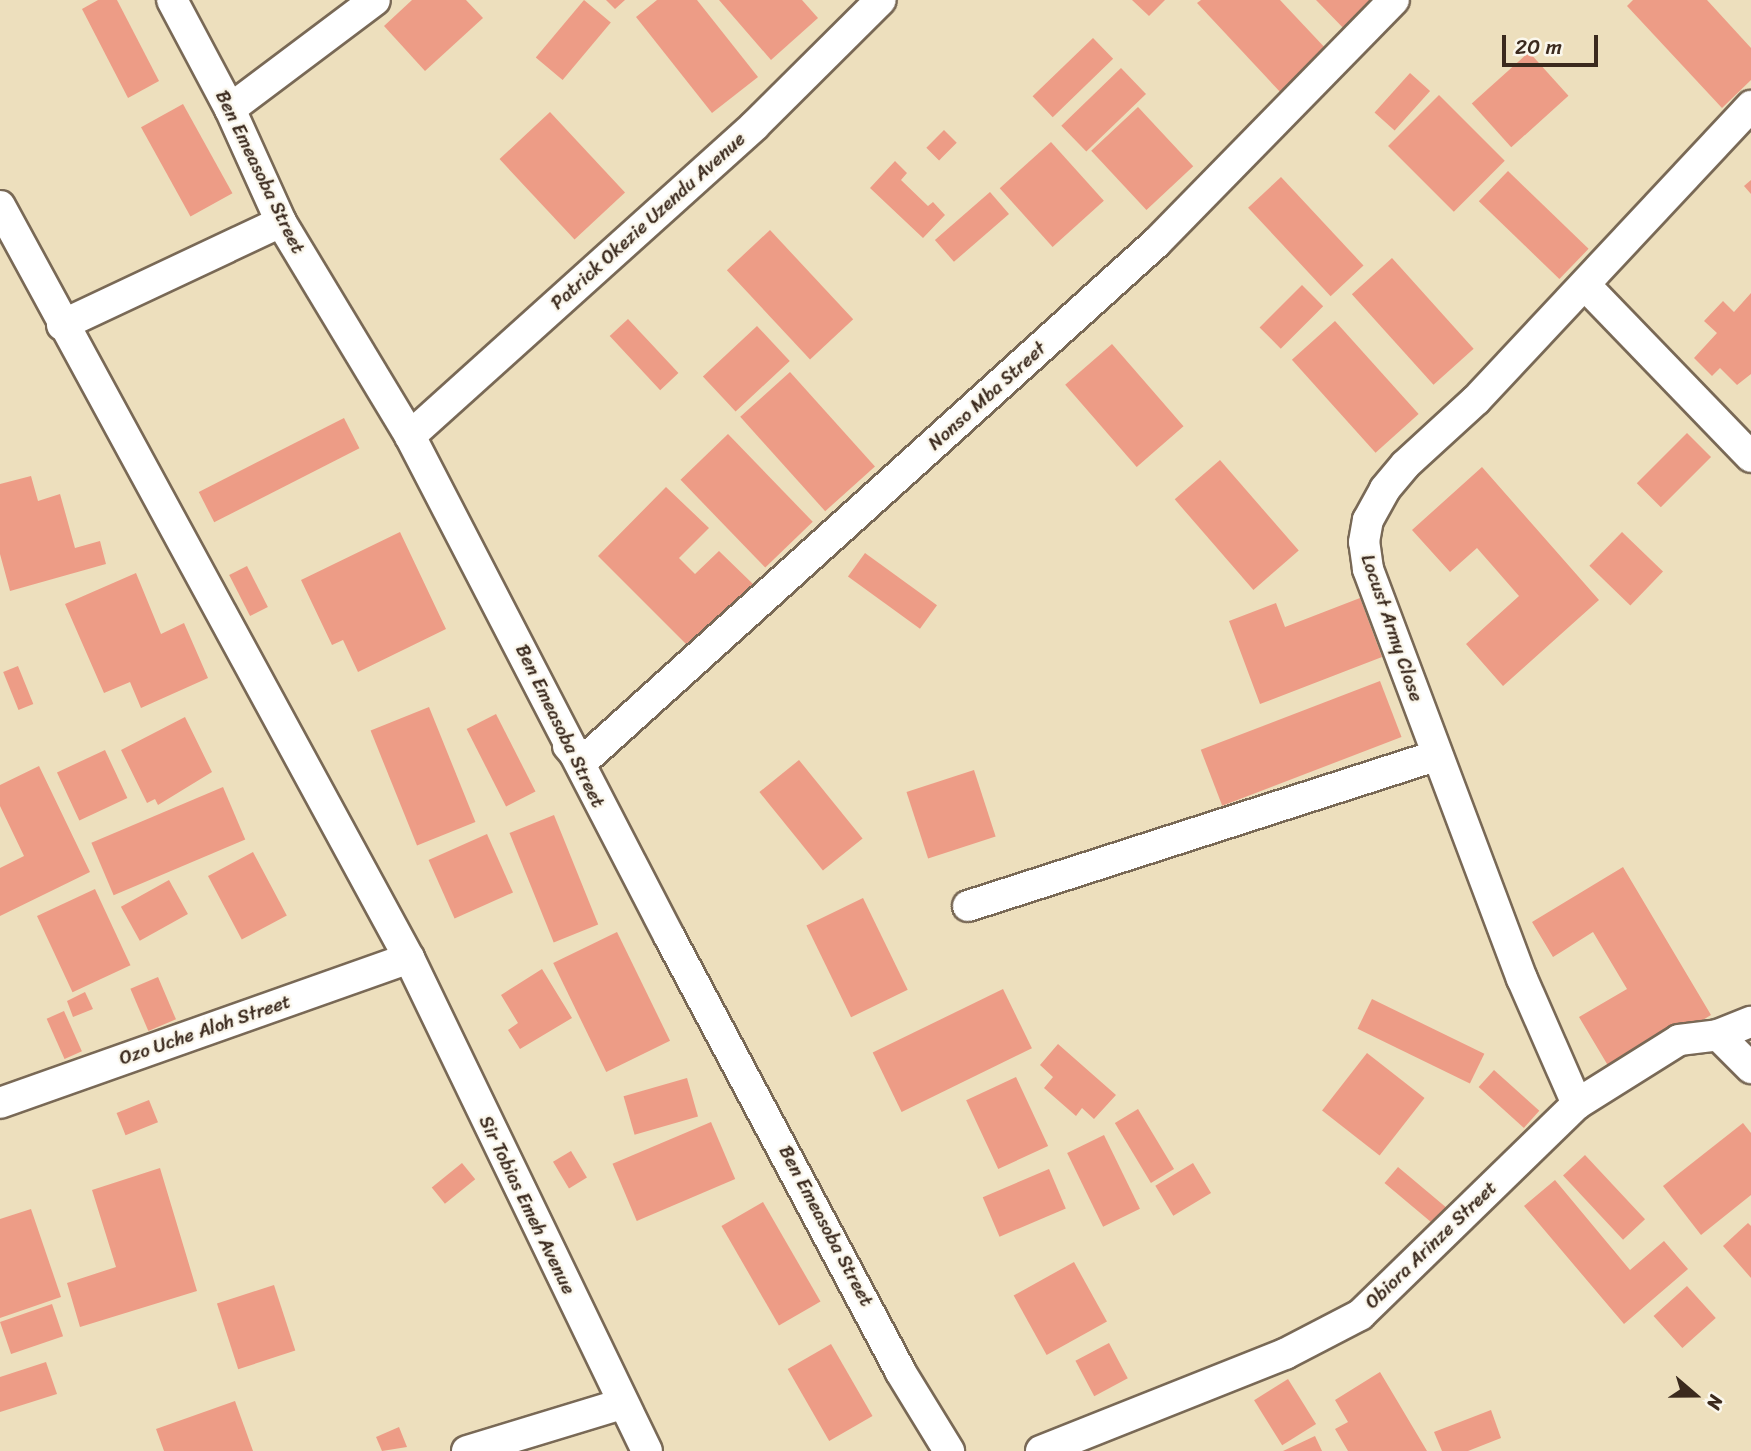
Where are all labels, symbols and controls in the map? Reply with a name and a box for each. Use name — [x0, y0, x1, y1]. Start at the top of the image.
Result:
scale bar — [1506, 21, 1602, 65]
text: 20 m — [1515, 28, 1562, 66]
street label: Ben Emeasoba Street — [210, 86, 310, 258]
street label: Patrick Okezie Uzendu Avenue — [546, 128, 750, 314]
street label: Nonso Mba Street — [923, 337, 1051, 455]
street label: Locust Army Close — [1356, 551, 1428, 705]
street label: Ben Emeasoba Street — [510, 640, 610, 812]
street label: Ozo Uche Aloh Street — [116, 990, 294, 1070]
street label: Sir Tobias Emeh Avenue — [473, 1111, 581, 1299]
street label: Ben Emeasoba Street — [774, 1141, 878, 1311]
street label: Obiora Arinze Street — [1360, 1176, 1502, 1314]
north arrow — [1660, 1360, 1730, 1430]
text: N — [1697, 1391, 1733, 1414]

